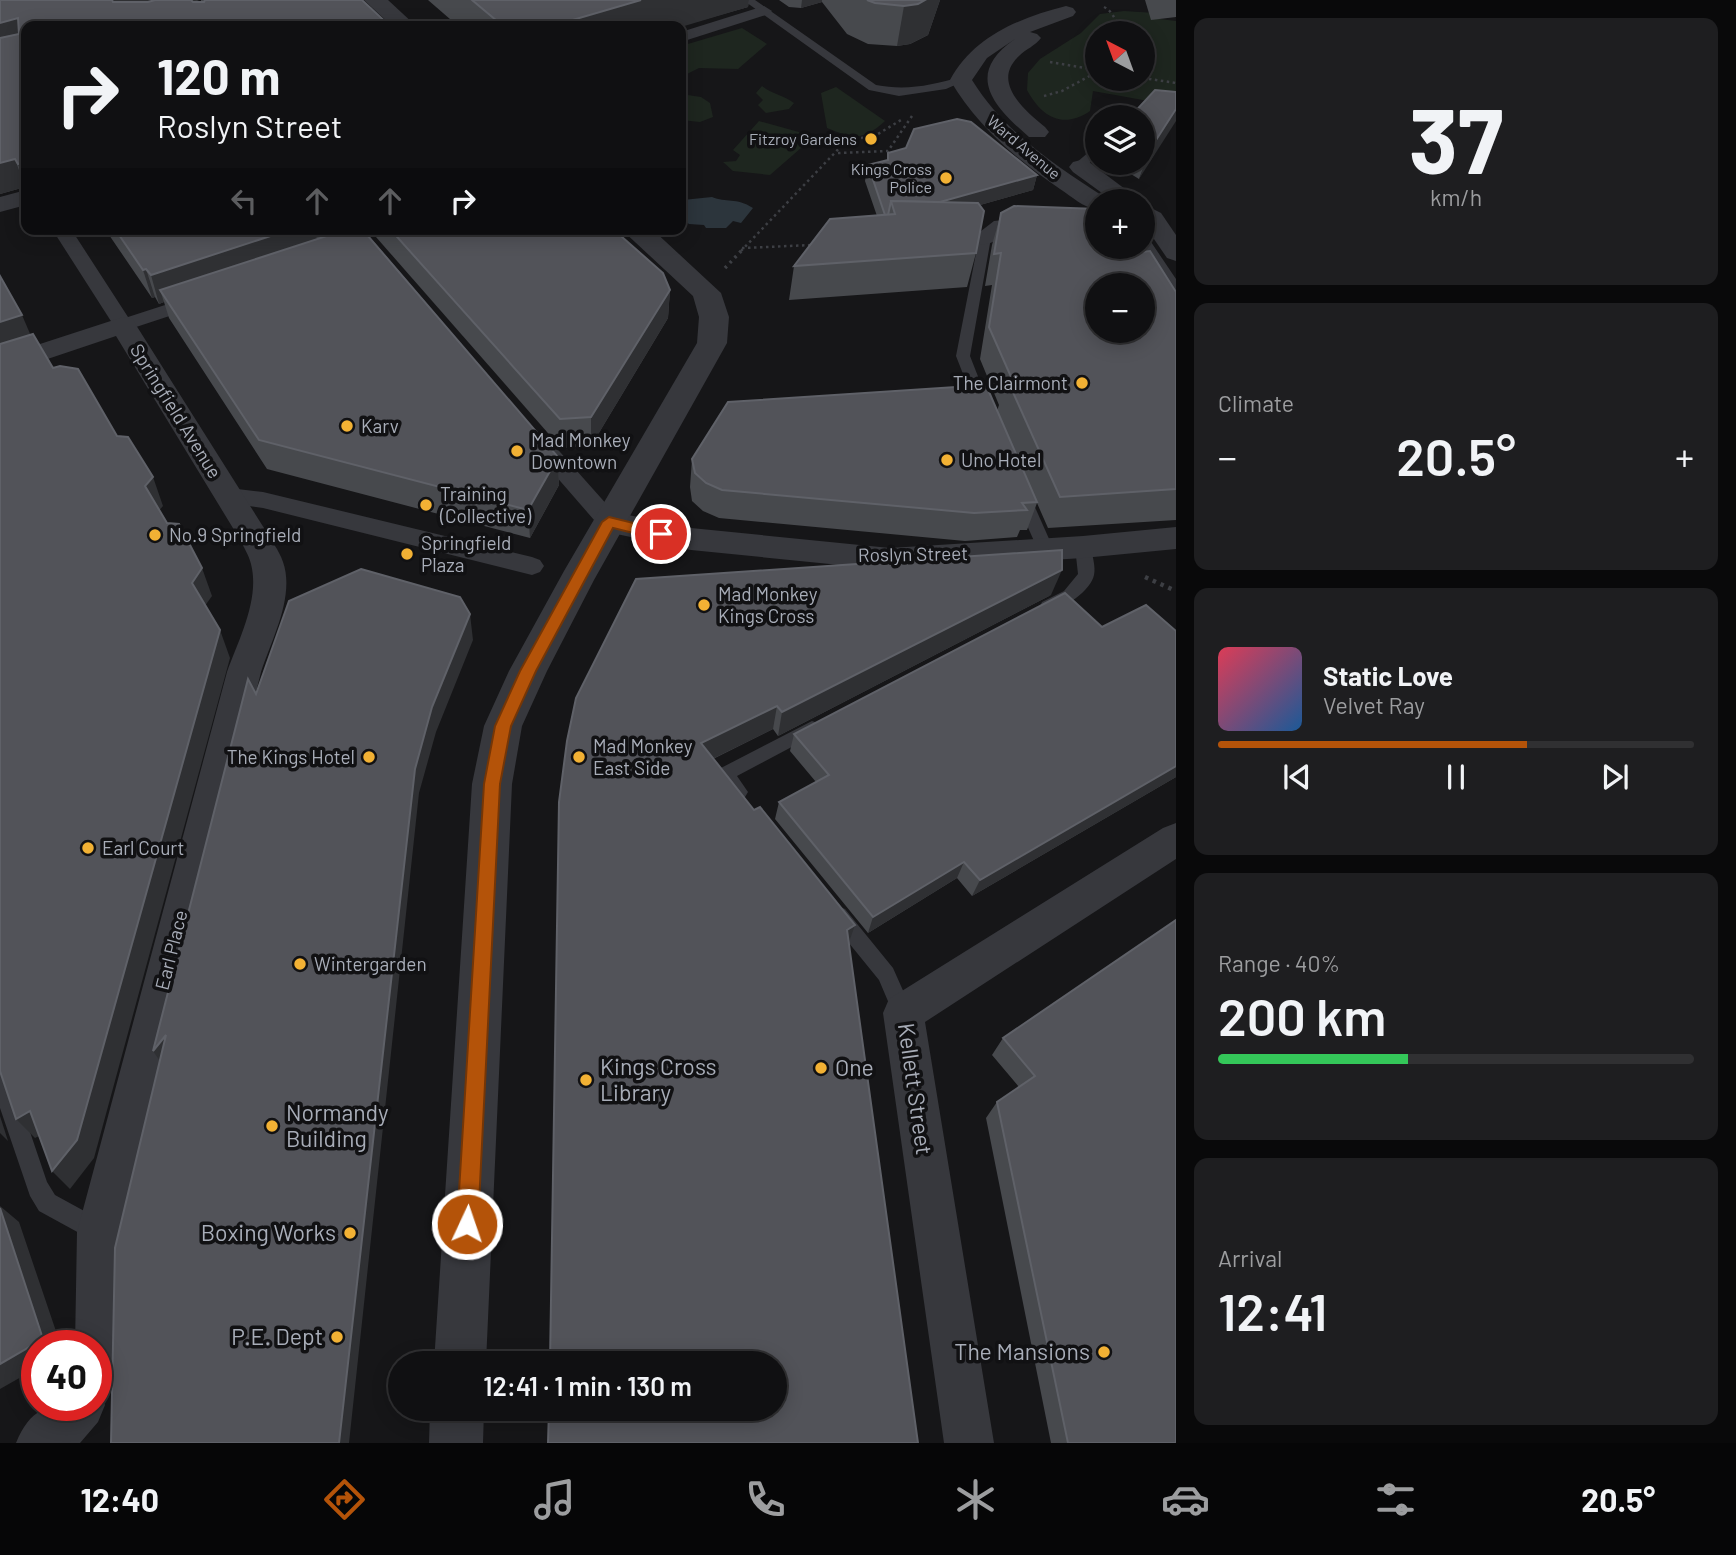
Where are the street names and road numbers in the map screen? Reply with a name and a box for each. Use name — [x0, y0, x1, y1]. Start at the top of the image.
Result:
street label: Ward Avenue — [984, 110, 1065, 183]
street label: Springfield Avenue — [126, 339, 227, 482]
street label: Roslyn Street — [858, 541, 968, 566]
street label: Earl Place — [149, 908, 192, 992]
street label: Kellett Street — [893, 1021, 939, 1157]

